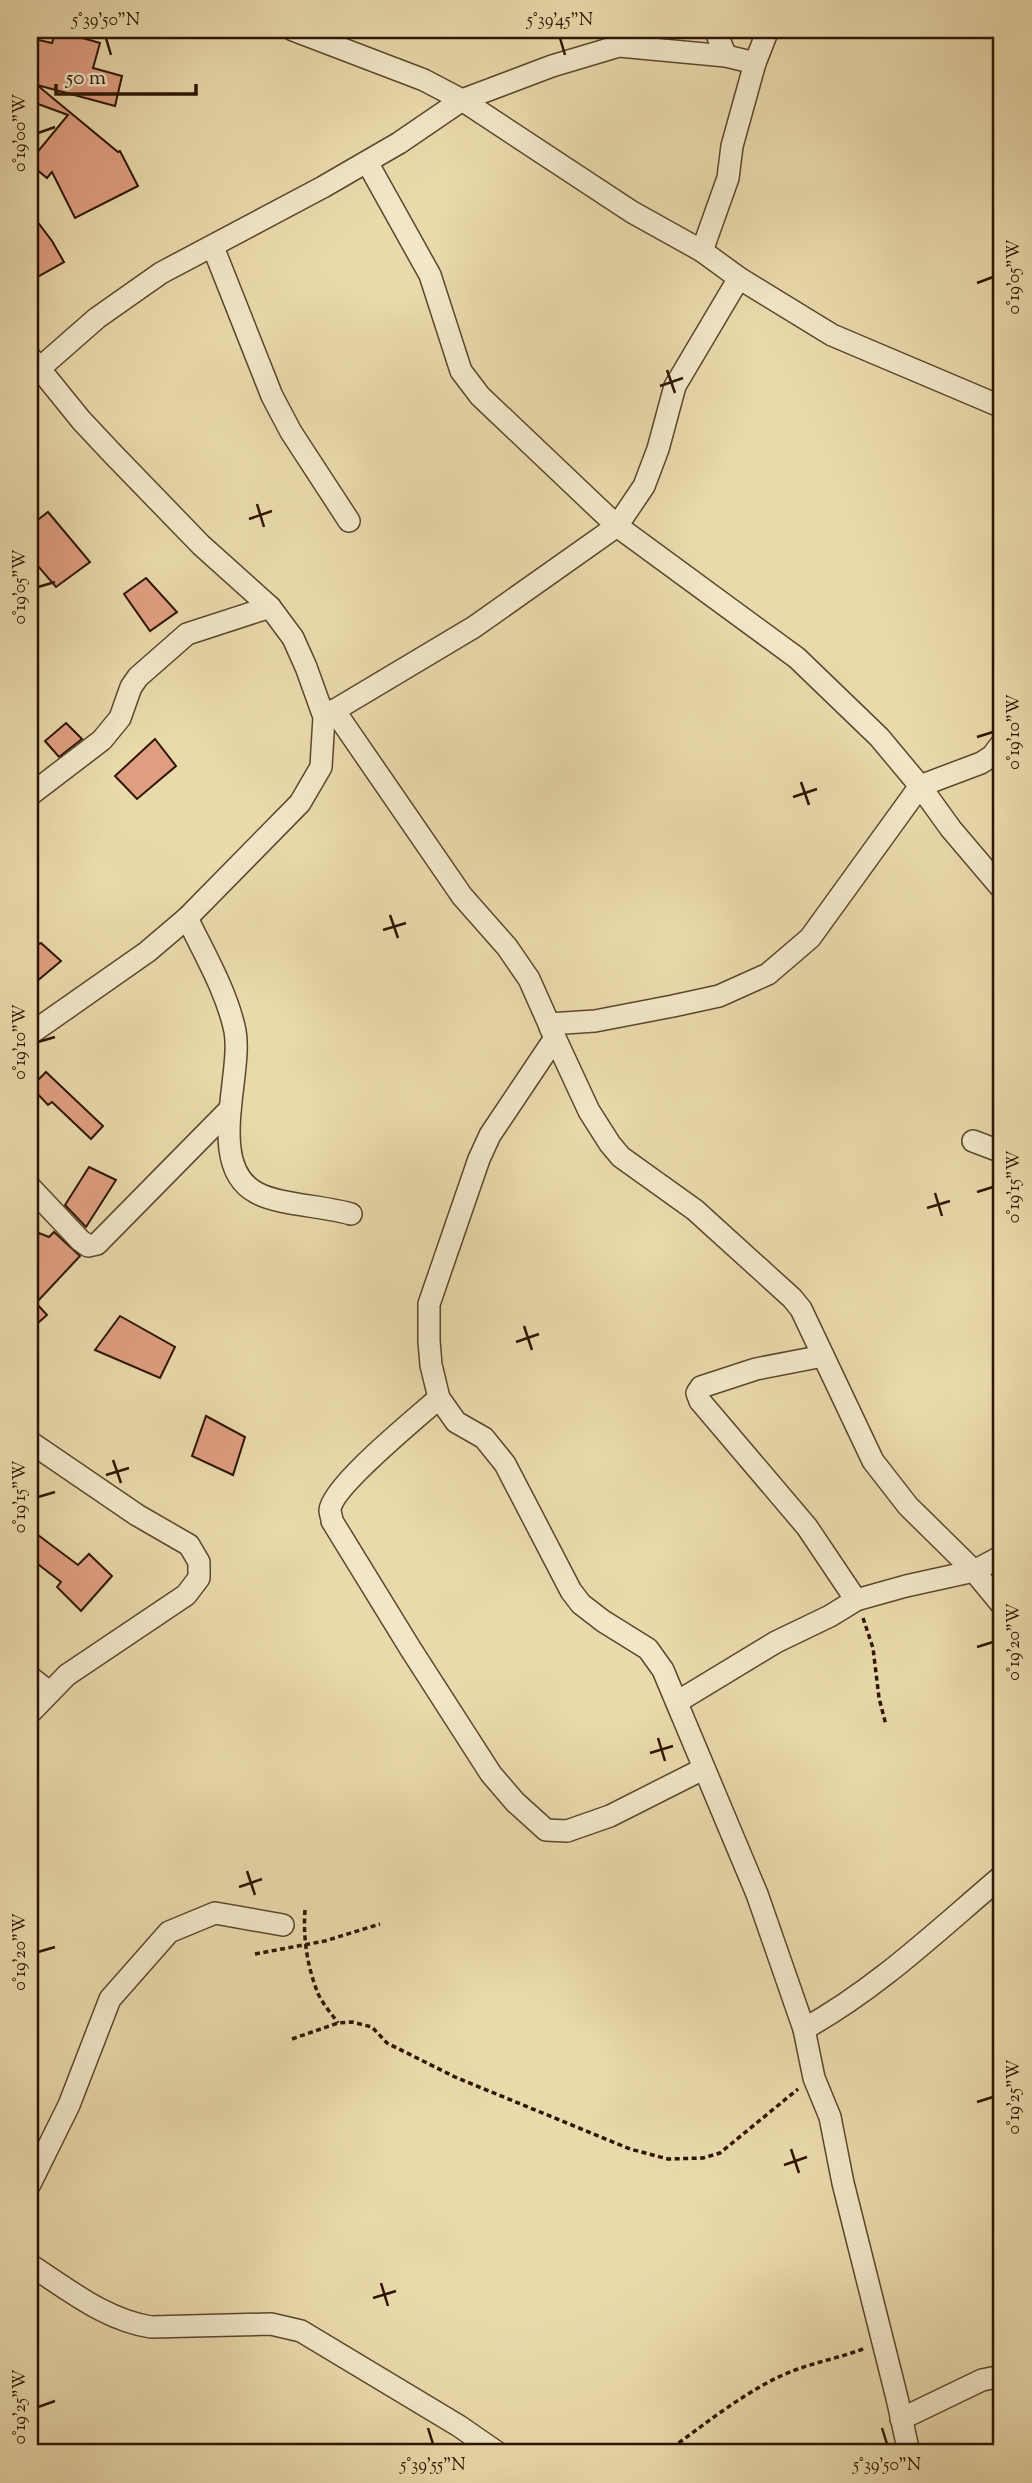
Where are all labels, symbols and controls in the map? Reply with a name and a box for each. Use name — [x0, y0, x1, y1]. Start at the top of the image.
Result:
text: 5°39'50"N — [71, 8, 140, 34]
text: 5°39'45"N — [526, 8, 593, 34]
scale bar — [56, 52, 196, 96]
text: 50 m — [65, 64, 106, 94]
text: 0°19'00"W — [8, 94, 34, 172]
text: 0°19'05"W — [1002, 239, 1028, 315]
text: 0°19'05"W — [8, 549, 34, 625]
text: 0°19'10"W — [1002, 694, 1028, 770]
text: 0°19'10"W — [8, 1004, 34, 1080]
text: 0°19'15"W — [1002, 1151, 1028, 1223]
text: 0°19'15"W — [8, 1461, 34, 1533]
text: 0°19'20"W — [1002, 1603, 1028, 1681]
text: 0°19'20"W — [8, 1913, 34, 1991]
text: 0°19'25"W — [1002, 2060, 1028, 2134]
text: 0°19'25"W — [8, 2370, 34, 2444]
text: 5°39'55"N — [399, 2453, 466, 2479]
text: 5°39'50"N — [852, 2453, 921, 2479]

